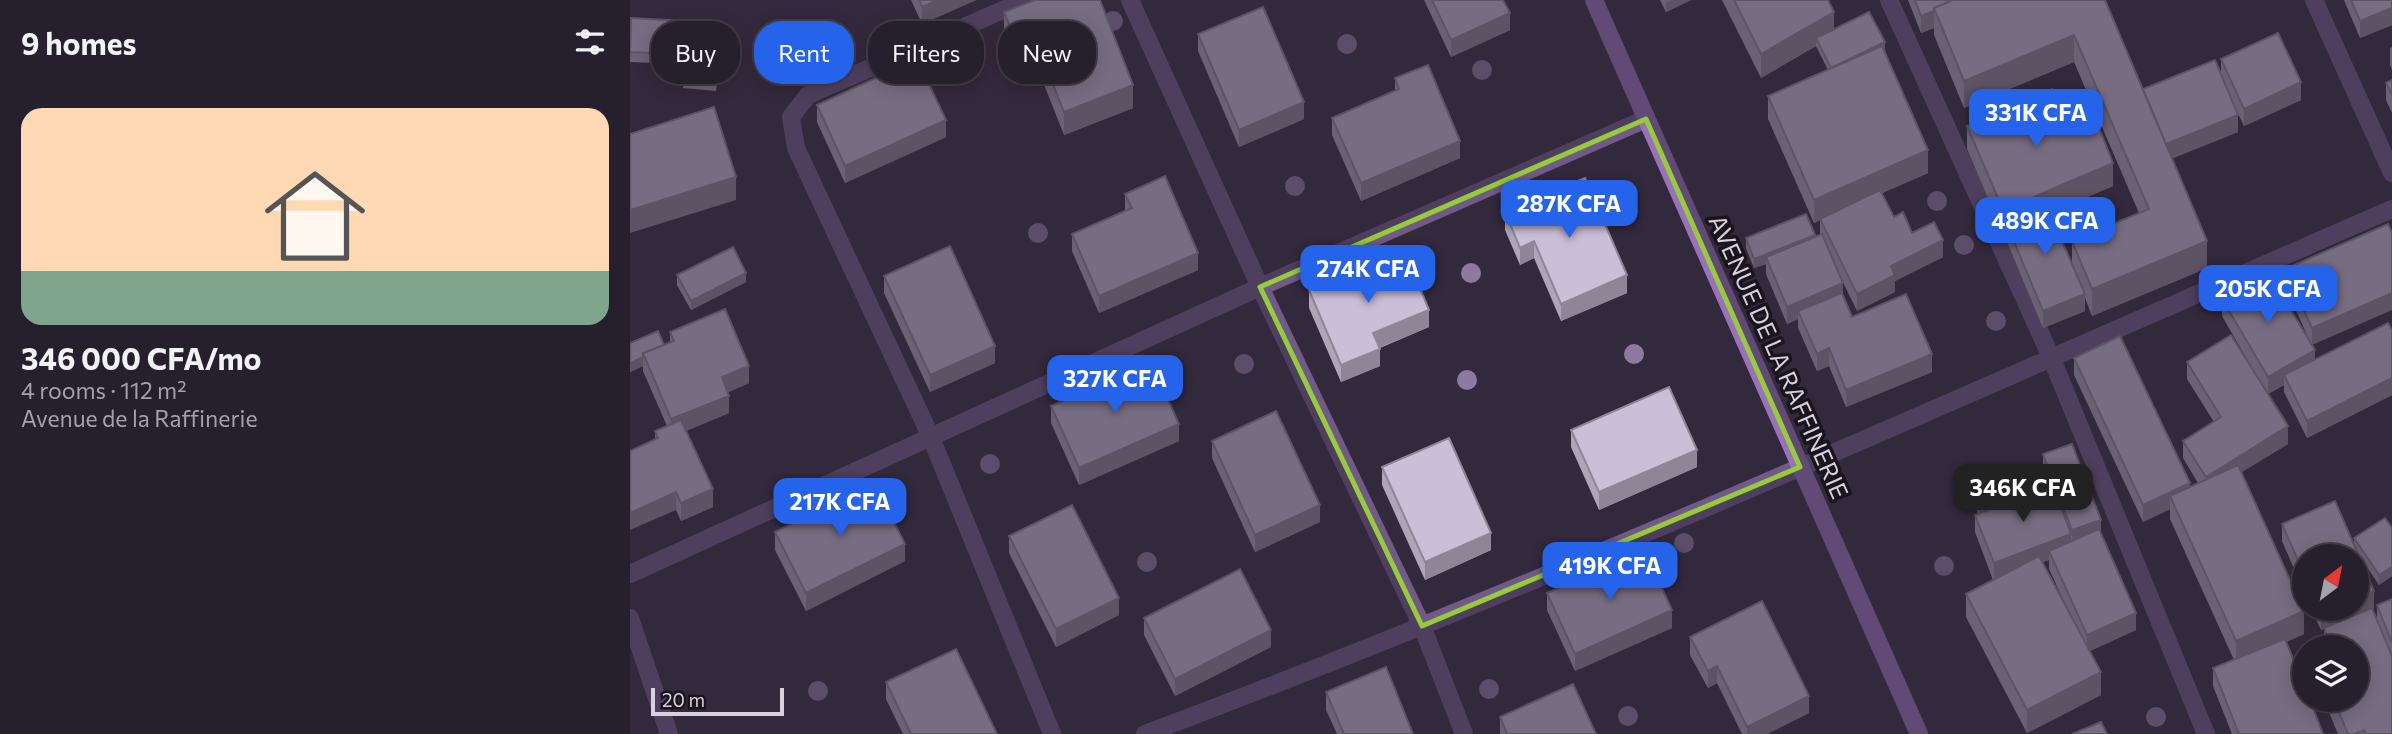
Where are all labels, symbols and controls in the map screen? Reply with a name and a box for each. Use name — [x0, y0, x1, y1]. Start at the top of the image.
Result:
chip: Buy — [651, 21, 740, 84]
chip: Rent — [754, 21, 854, 84]
chip: Filters — [868, 21, 984, 84]
chip: New — [998, 21, 1096, 84]
icon: filters — [571, 23, 609, 61]
text: 9 homes — [21, 24, 136, 61]
pin: 331K CFA — [1964, 90, 2108, 149]
text: 331K CFA — [1985, 98, 2087, 126]
icon: home — [252, 153, 378, 279]
pin: 287K CFA — [1497, 180, 1641, 240]
text: 287K CFA — [1517, 189, 1621, 217]
pin: 489K CFA — [1973, 198, 2117, 257]
text: 489K CFA — [1991, 206, 2099, 234]
street label: AVENUE DE LA RAFFINERIE — [1704, 210, 1855, 503]
pin: 274K CFA — [1296, 246, 1440, 305]
text: 274K CFA — [1316, 254, 1420, 282]
pin: 205K CFA — [2196, 266, 2340, 325]
text: 205K CFA — [2215, 274, 2321, 302]
text: 346 000 CFA/mo — [21, 339, 262, 376]
pin: 327K CFA — [1043, 356, 1187, 415]
text: 327K CFA — [1063, 364, 1167, 392]
text: 4 rooms · 112 m² — [21, 376, 186, 404]
text: Avenue de la Raffinerie — [21, 404, 258, 432]
pin: 346K CFA — [1951, 464, 2095, 524]
text: 346K CFA — [1970, 473, 2076, 501]
pin: 217K CFA — [768, 478, 912, 538]
text: 217K CFA — [789, 487, 891, 515]
pin: 419K CFA — [1538, 542, 1682, 602]
north arrow — [2292, 544, 2370, 621]
map controls — [2292, 544, 2369, 712]
text: 419K CFA — [1558, 551, 1662, 579]
button: layers — [2292, 635, 2369, 712]
scale bar — [651, 685, 784, 717]
text: 20 m — [662, 688, 705, 711]

